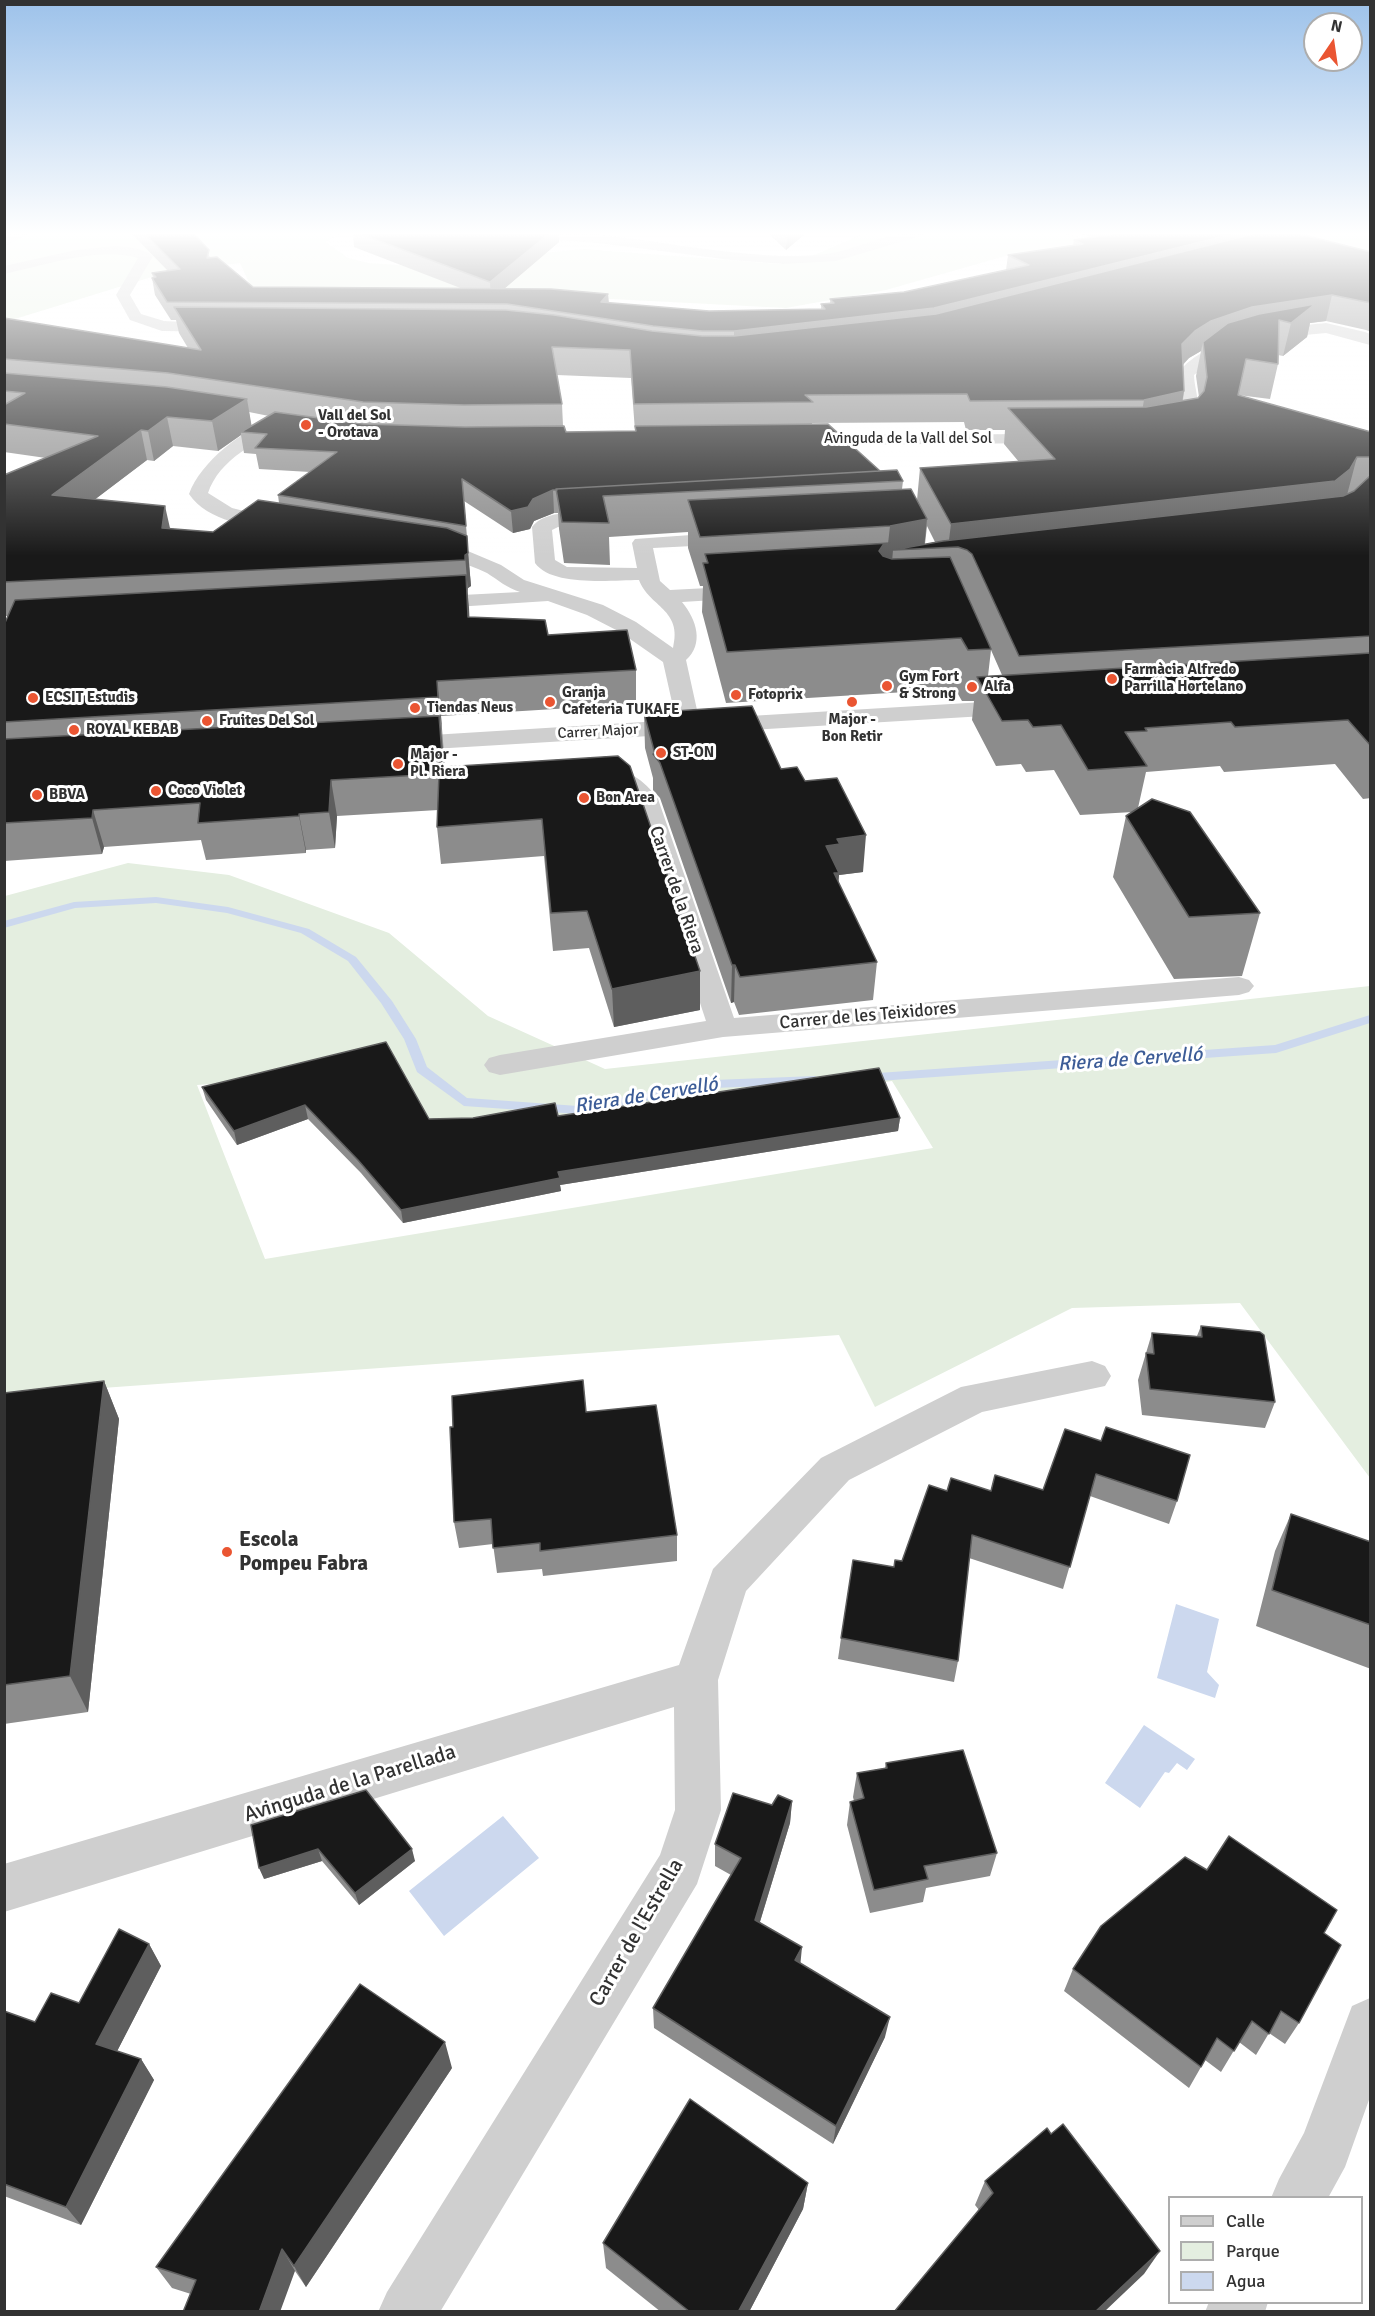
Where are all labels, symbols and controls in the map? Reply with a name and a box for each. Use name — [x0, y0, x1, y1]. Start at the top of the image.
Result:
north arrow — [1303, 12, 1363, 72]
text: N — [1329, 15, 1344, 37]
place label: Vall del Sol - Orotava — [318, 407, 391, 442]
marker: Vall del Sol - Orotava — [299, 418, 313, 432]
street label: Avinguda de la Vall del Sol — [824, 430, 992, 448]
place label: Farmàcia Alfredo Parrilla Hortelano — [1124, 661, 1243, 696]
place label: Gym Fort & Strong — [899, 668, 959, 703]
marker: Farmàcia Alfredo Parrilla Hortelano — [1105, 672, 1119, 686]
place label: Alfa — [984, 678, 1011, 696]
marker: Gym Fort & Strong — [880, 679, 894, 693]
marker: Alfa — [965, 680, 979, 694]
place label: Granja Cafeteria TUKAFE — [562, 684, 680, 719]
place label: Fotoprix — [748, 686, 803, 704]
marker: Fotoprix — [729, 688, 743, 702]
place label: ECSIT Estudis — [45, 689, 135, 707]
marker: ECSIT Estudis — [26, 691, 40, 705]
marker: Granja Cafeteria TUKAFE — [543, 695, 557, 709]
marker: Major - Bon Retir — [845, 695, 859, 709]
place label: Tiendas Neus — [427, 699, 513, 717]
marker: Tiendas Neus — [408, 701, 422, 715]
place label: Major - Bon Retir — [821, 711, 883, 746]
place label: Fruites Del Sol — [219, 712, 314, 730]
marker: Fruites Del Sol — [200, 714, 214, 728]
place label: ROYAL KEBAB — [86, 721, 179, 739]
street label: Carrer Major — [557, 721, 639, 743]
marker: ROYAL KEBAB — [67, 723, 81, 737]
place label: ST-ON — [673, 744, 714, 762]
place label: Major - Pl. Riera — [410, 746, 466, 781]
marker: ST-ON — [654, 746, 668, 760]
marker: Major - Pl. Riera — [391, 757, 405, 771]
place label: Coco Violet — [168, 782, 242, 800]
marker: Coco Violet — [149, 784, 163, 798]
place label: BBVA — [49, 786, 85, 804]
marker: BBVA — [30, 788, 44, 802]
place label: Bon Area — [596, 789, 655, 807]
marker: Bon Area — [577, 791, 591, 805]
street label: Carrer de la Riera — [644, 823, 708, 957]
street label: Carrer de les Teixidores — [779, 998, 957, 1034]
water label: Riera de Cervelló — [1057, 1043, 1203, 1077]
water label: Riera de Cervelló — [573, 1073, 719, 1119]
place label: Escola Pompeu Fabra — [239, 1527, 368, 1577]
marker: Escola Pompeu Fabra — [220, 1545, 234, 1559]
street label: Avinguda de la Parellada — [241, 1740, 459, 1828]
street label: Carrer de l'Estrella — [585, 1855, 689, 2011]
legend — [1168, 2196, 1363, 2304]
text: Calle — [1226, 2210, 1265, 2232]
text: Parque — [1226, 2240, 1280, 2262]
text: Agua — [1226, 2270, 1265, 2292]

